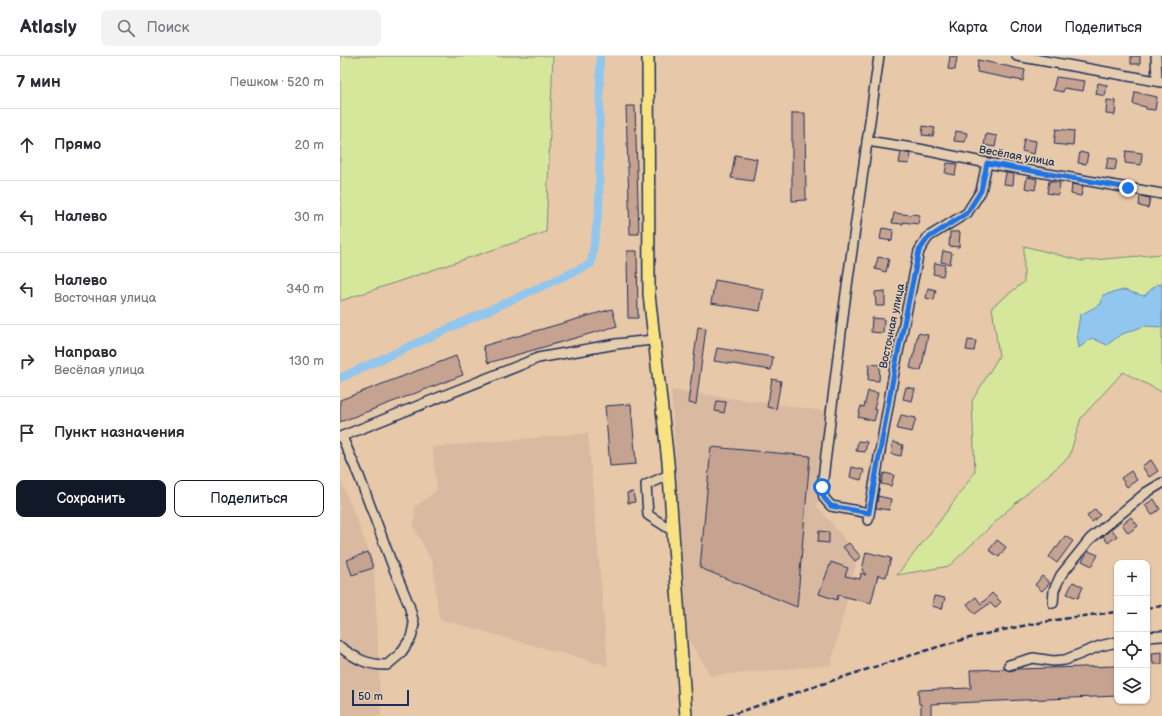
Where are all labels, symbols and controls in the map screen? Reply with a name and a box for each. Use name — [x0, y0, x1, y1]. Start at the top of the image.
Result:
search box — [101, 10, 381, 46]
text: Atlasly — [20, 16, 77, 39]
icon: search — [115, 17, 137, 39]
text: Поиск — [147, 18, 189, 37]
text: Карта — [948, 19, 988, 36]
text: Слои — [1010, 19, 1042, 36]
text: Поделиться — [1064, 19, 1142, 36]
text: 7 мин — [16, 72, 61, 92]
text: Пешком · 520 m — [229, 74, 324, 90]
icon: ahead — [16, 134, 38, 156]
text: Прямо — [54, 135, 101, 154]
text: 20 m — [294, 137, 324, 153]
street label: Весёлая улица — [978, 143, 1056, 169]
route end — [1119, 179, 1137, 197]
icon: left — [16, 206, 38, 228]
text: Налево — [54, 207, 107, 226]
text: 30 m — [294, 209, 324, 225]
text: Налево — [54, 271, 107, 290]
icon: left — [16, 278, 38, 300]
text: 340 m — [286, 281, 324, 297]
street label: Восточная улица — [877, 282, 907, 370]
text: Восточная улица — [54, 290, 156, 306]
text: Направо — [54, 343, 117, 362]
icon: right — [16, 350, 38, 372]
text: 130 m — [289, 353, 324, 369]
text: Весёлая улица — [54, 362, 145, 378]
icon: arrive — [16, 422, 38, 444]
text: Пункт назначения — [54, 423, 185, 442]
route start — [813, 478, 831, 496]
button: Сохранить — [16, 480, 166, 517]
button: Поделиться — [174, 480, 324, 517]
map controls — [1114, 560, 1150, 704]
button: + — [1114, 560, 1150, 596]
button: − — [1114, 596, 1150, 632]
button: locate — [1114, 632, 1150, 668]
button: layers — [1114, 668, 1150, 704]
scale bar — [352, 688, 409, 707]
text: 50 m — [358, 690, 383, 703]

